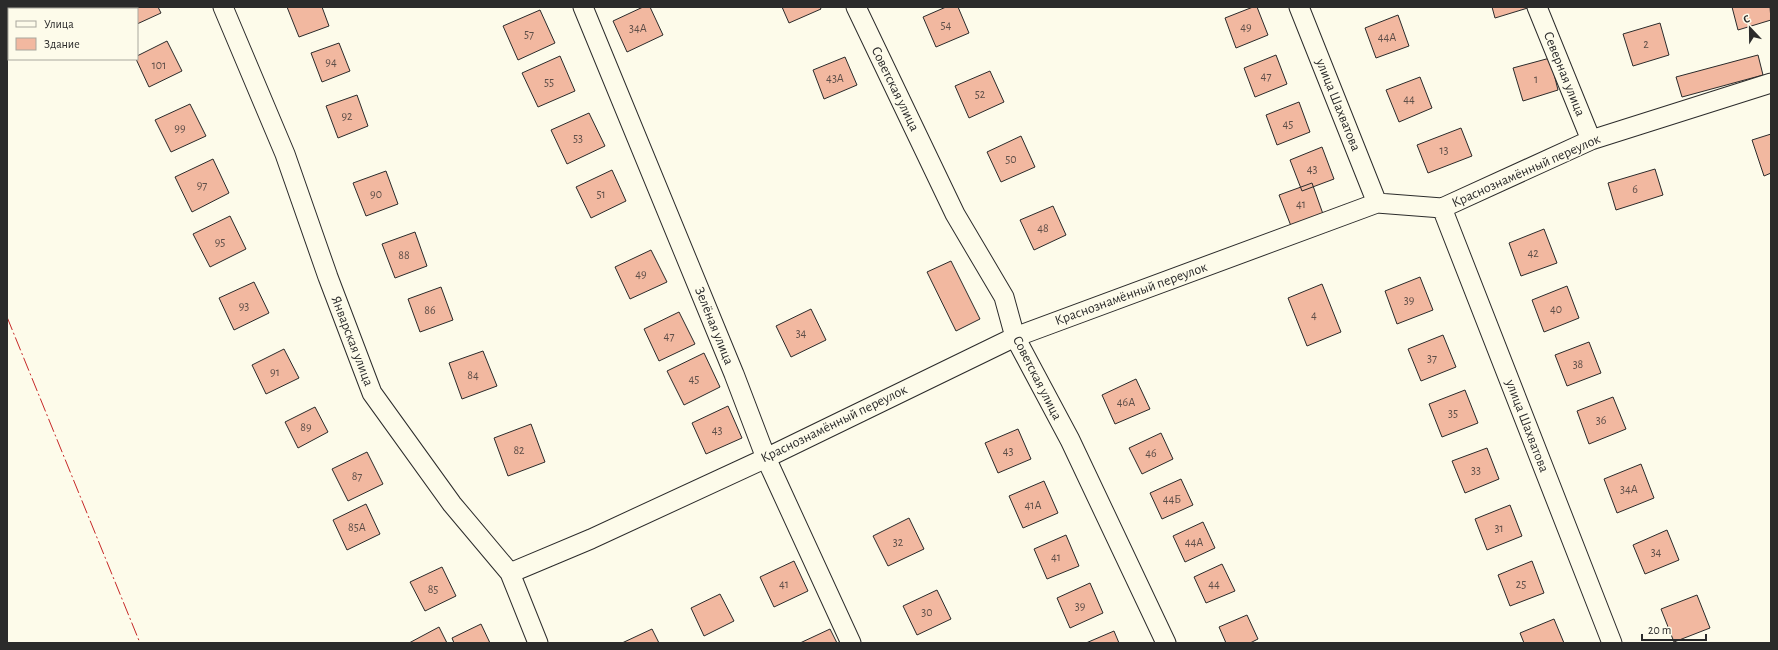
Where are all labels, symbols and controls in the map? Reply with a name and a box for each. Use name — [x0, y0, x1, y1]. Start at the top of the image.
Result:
legend — [8, 8, 138, 60]
north arrow — [1730, 8, 1770, 48]
text: С — [1742, 13, 1751, 25]
text: Улица — [44, 18, 74, 30]
house number: 54 — [941, 19, 952, 31]
house number: 49 — [1240, 21, 1252, 33]
house number: 34А — [629, 22, 647, 34]
house number: 57 — [524, 28, 534, 40]
street label: Северная улица — [1541, 30, 1588, 119]
house number: 44А — [1378, 31, 1396, 43]
text: Здание — [44, 38, 80, 50]
house number: 2 — [1643, 38, 1649, 50]
street label: Советская улица — [869, 45, 922, 134]
house number: 94 — [325, 56, 337, 68]
street label: улица Шахватова — [1313, 56, 1363, 154]
house number: 101 — [152, 59, 166, 71]
house number: 47 — [1261, 70, 1271, 82]
house number: 43А — [826, 72, 844, 84]
house number: 1 — [1534, 73, 1538, 85]
house number: 55 — [544, 76, 554, 88]
house number: 52 — [975, 88, 986, 100]
house number: 44 — [1403, 93, 1415, 105]
house number: 92 — [341, 110, 353, 122]
house number: 45 — [1283, 118, 1293, 130]
house number: 99 — [174, 122, 186, 134]
house number: 53 — [573, 132, 583, 144]
street label: Краснознамённый переулок — [1450, 132, 1603, 210]
house number: 13 — [1439, 144, 1449, 156]
house number: 50 — [1005, 153, 1017, 165]
house number: 43 — [1307, 163, 1317, 175]
house number: 97 — [197, 179, 207, 191]
house number: 6 — [1632, 183, 1638, 195]
house number: 90 — [370, 188, 382, 200]
house number: 51 — [596, 188, 606, 200]
house number: 41 — [1296, 198, 1306, 210]
house number: 48 — [1037, 222, 1049, 234]
house number: 95 — [215, 236, 225, 248]
house number: 42 — [1527, 247, 1539, 259]
house number: 88 — [398, 249, 410, 261]
street label: Краснознамённый переулок — [1053, 260, 1210, 328]
house number: 49 — [635, 268, 647, 280]
street label: Зелёная улица — [692, 285, 736, 367]
street label: Январская улица — [328, 294, 376, 389]
house number: 39 — [1404, 294, 1415, 306]
house number: 93 — [239, 300, 249, 312]
house number: 40 — [1550, 303, 1562, 315]
house number: 86 — [424, 304, 436, 316]
house number: 4 — [1311, 309, 1317, 321]
house number: 34 — [796, 327, 807, 339]
house number: 47 — [664, 330, 674, 342]
street label: Советская улица — [1010, 334, 1064, 423]
house number: 37 — [1427, 352, 1437, 364]
house number: 38 — [1573, 358, 1584, 370]
house number: 91 — [270, 366, 280, 378]
house number: 84 — [467, 369, 479, 381]
house number: 45 — [689, 373, 699, 385]
street label: улица Шахватова — [1503, 377, 1551, 475]
street label: Краснознамённый переулок — [759, 382, 910, 466]
house number: 46А — [1117, 396, 1135, 408]
house number: 35 — [1448, 407, 1458, 419]
house number: 36 — [1596, 414, 1607, 426]
house number: 89 — [300, 421, 312, 433]
house number: 43 — [712, 424, 722, 436]
house number: 82 — [513, 444, 525, 456]
house number: 43 — [1003, 445, 1013, 457]
house number: 46 — [1145, 447, 1157, 459]
house number: 33 — [1471, 464, 1481, 476]
house number: 87 — [352, 470, 362, 482]
house number: 34А — [1620, 483, 1638, 495]
house number: 44Б — [1163, 493, 1181, 505]
house number: 41А — [1025, 499, 1041, 511]
house number: 85А — [348, 521, 366, 533]
house number: 31 — [1494, 522, 1504, 534]
house number: 32 — [893, 536, 904, 548]
house number: 44А — [1185, 536, 1203, 548]
house number: 34 — [1651, 546, 1662, 558]
house number: 41 — [1051, 551, 1061, 563]
house number: 41 — [779, 578, 789, 590]
house number: 44 — [1208, 578, 1220, 590]
house number: 25 — [1516, 578, 1526, 590]
house number: 85 — [428, 583, 438, 595]
house number: 39 — [1075, 600, 1086, 612]
house number: 30 — [921, 606, 933, 618]
scale bar — [1642, 616, 1706, 642]
text: 20 m — [1648, 624, 1671, 636]

